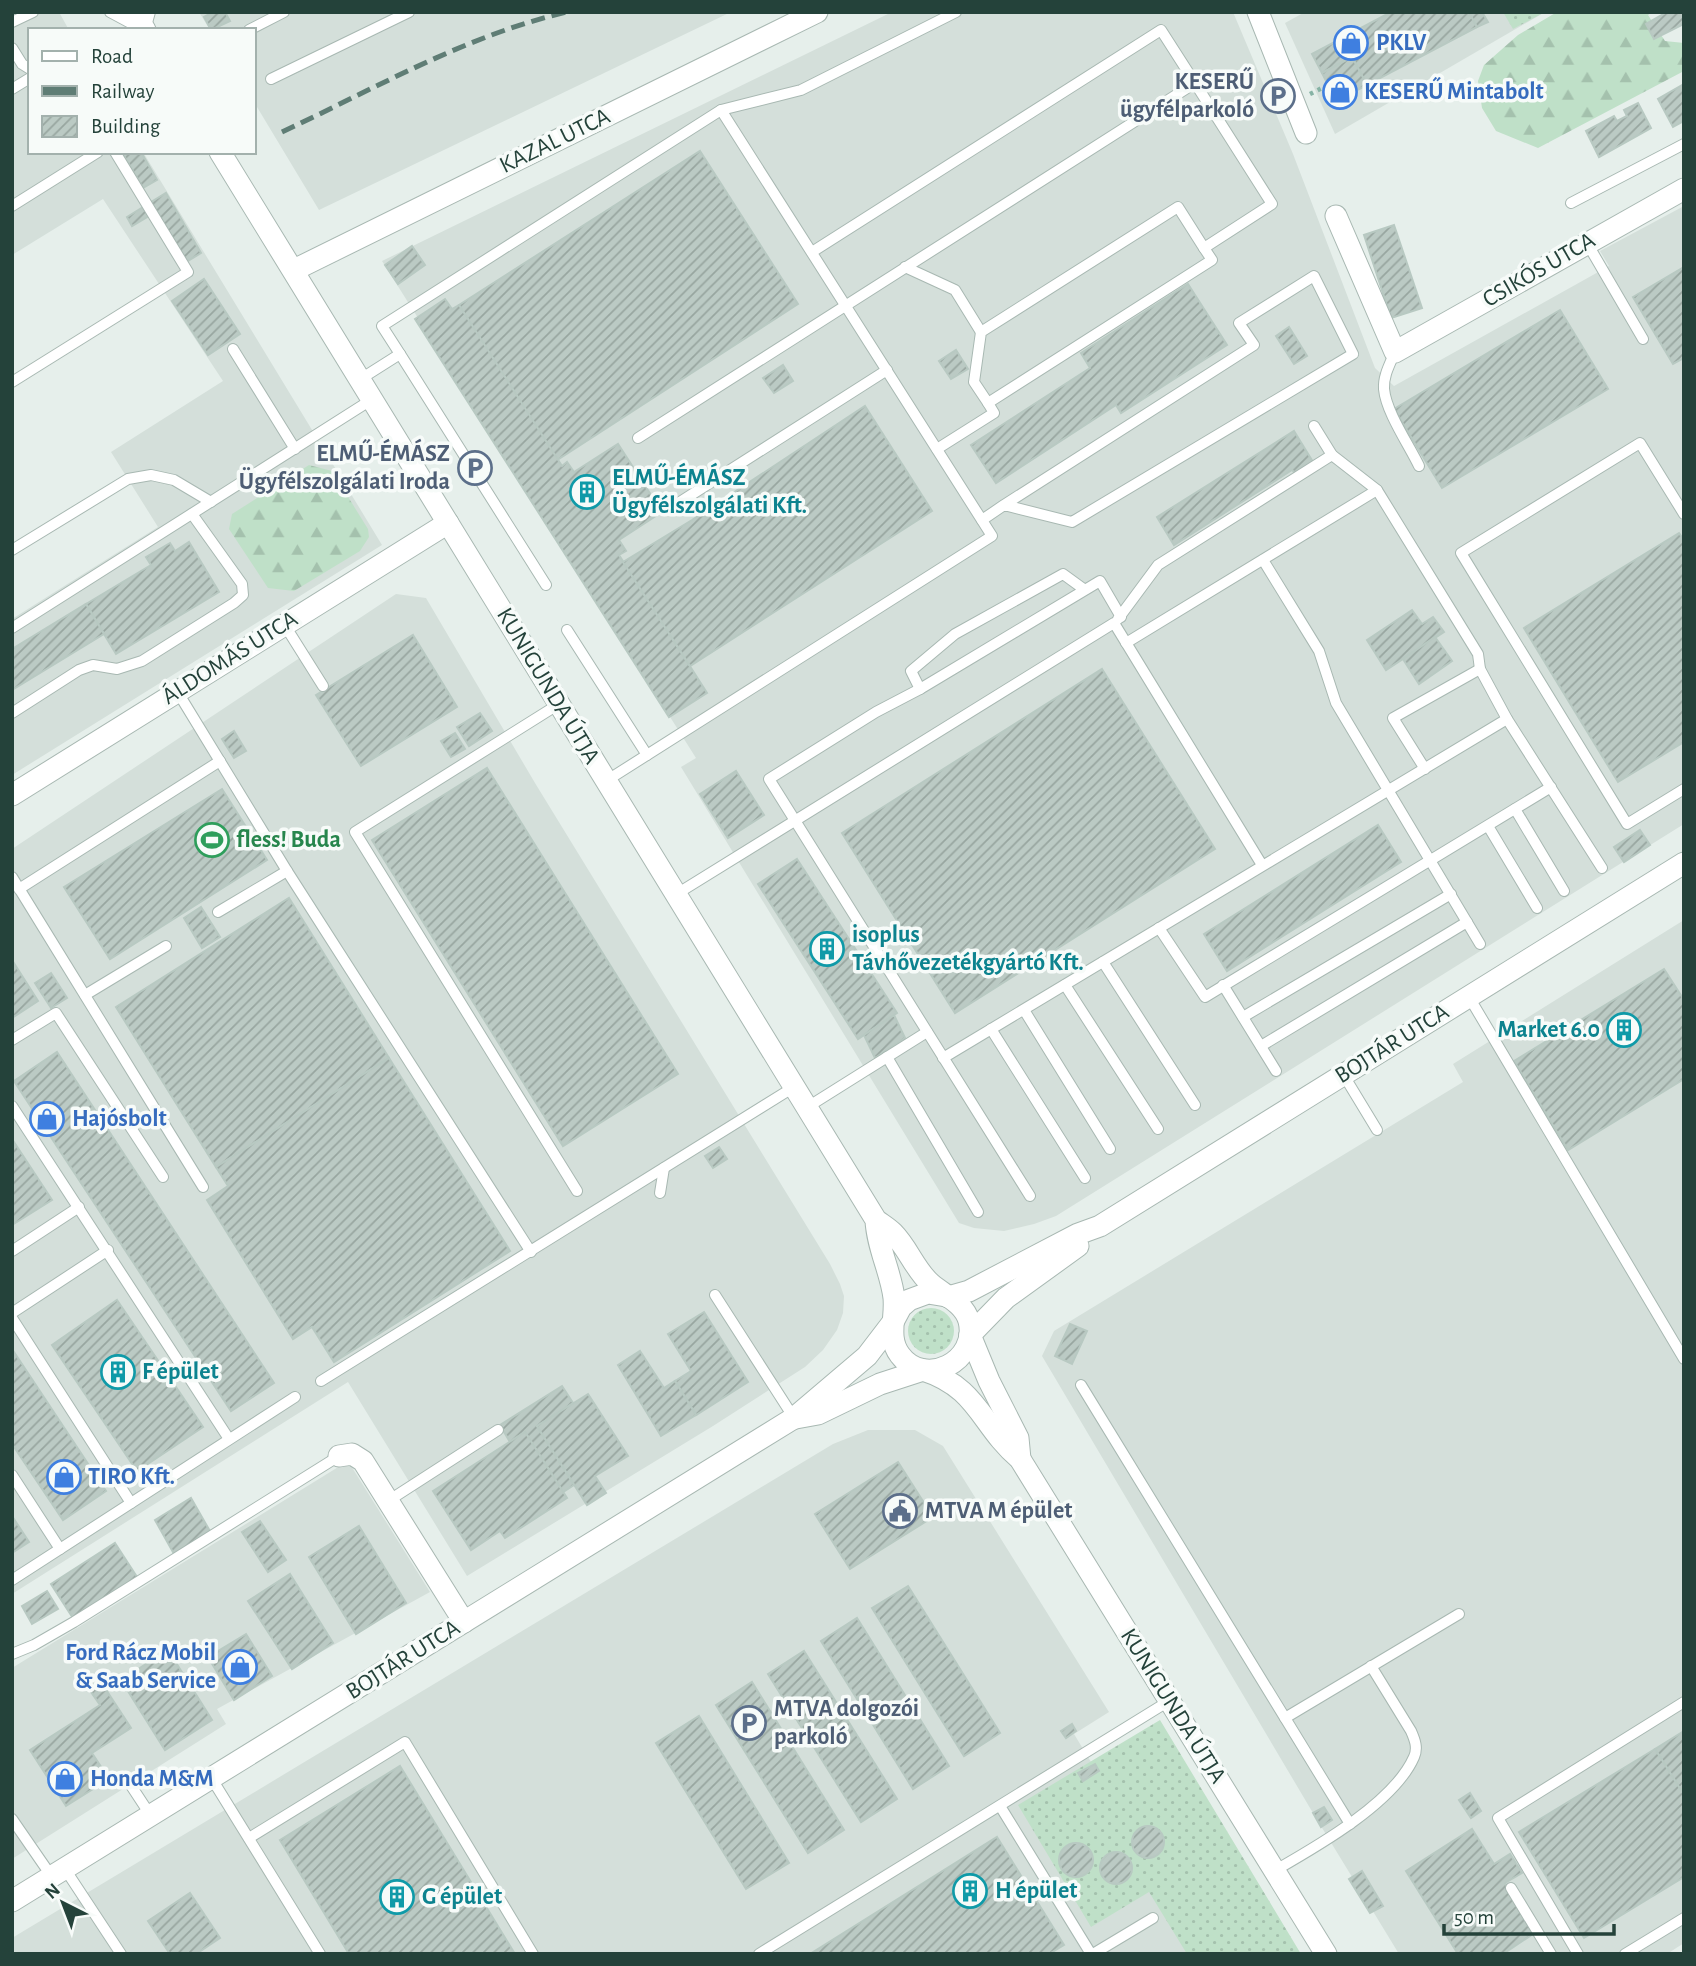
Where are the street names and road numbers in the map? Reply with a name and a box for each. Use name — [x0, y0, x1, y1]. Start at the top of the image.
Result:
street label: KAZAL UTCA — [496, 104, 614, 178]
street label: CSIKÓS UTCA — [1478, 226, 1599, 312]
street label: KUNIGUNDA ÚTJA — [492, 603, 606, 768]
street label: ÁLDOMÁS UTCA — [157, 605, 302, 709]
street label: BOJTÁR UTCA — [1330, 998, 1453, 1088]
street label: BOJTÁR UTCA — [341, 1614, 464, 1704]
street label: KUNIGUNDA ÚTJA — [1116, 1623, 1232, 1788]

